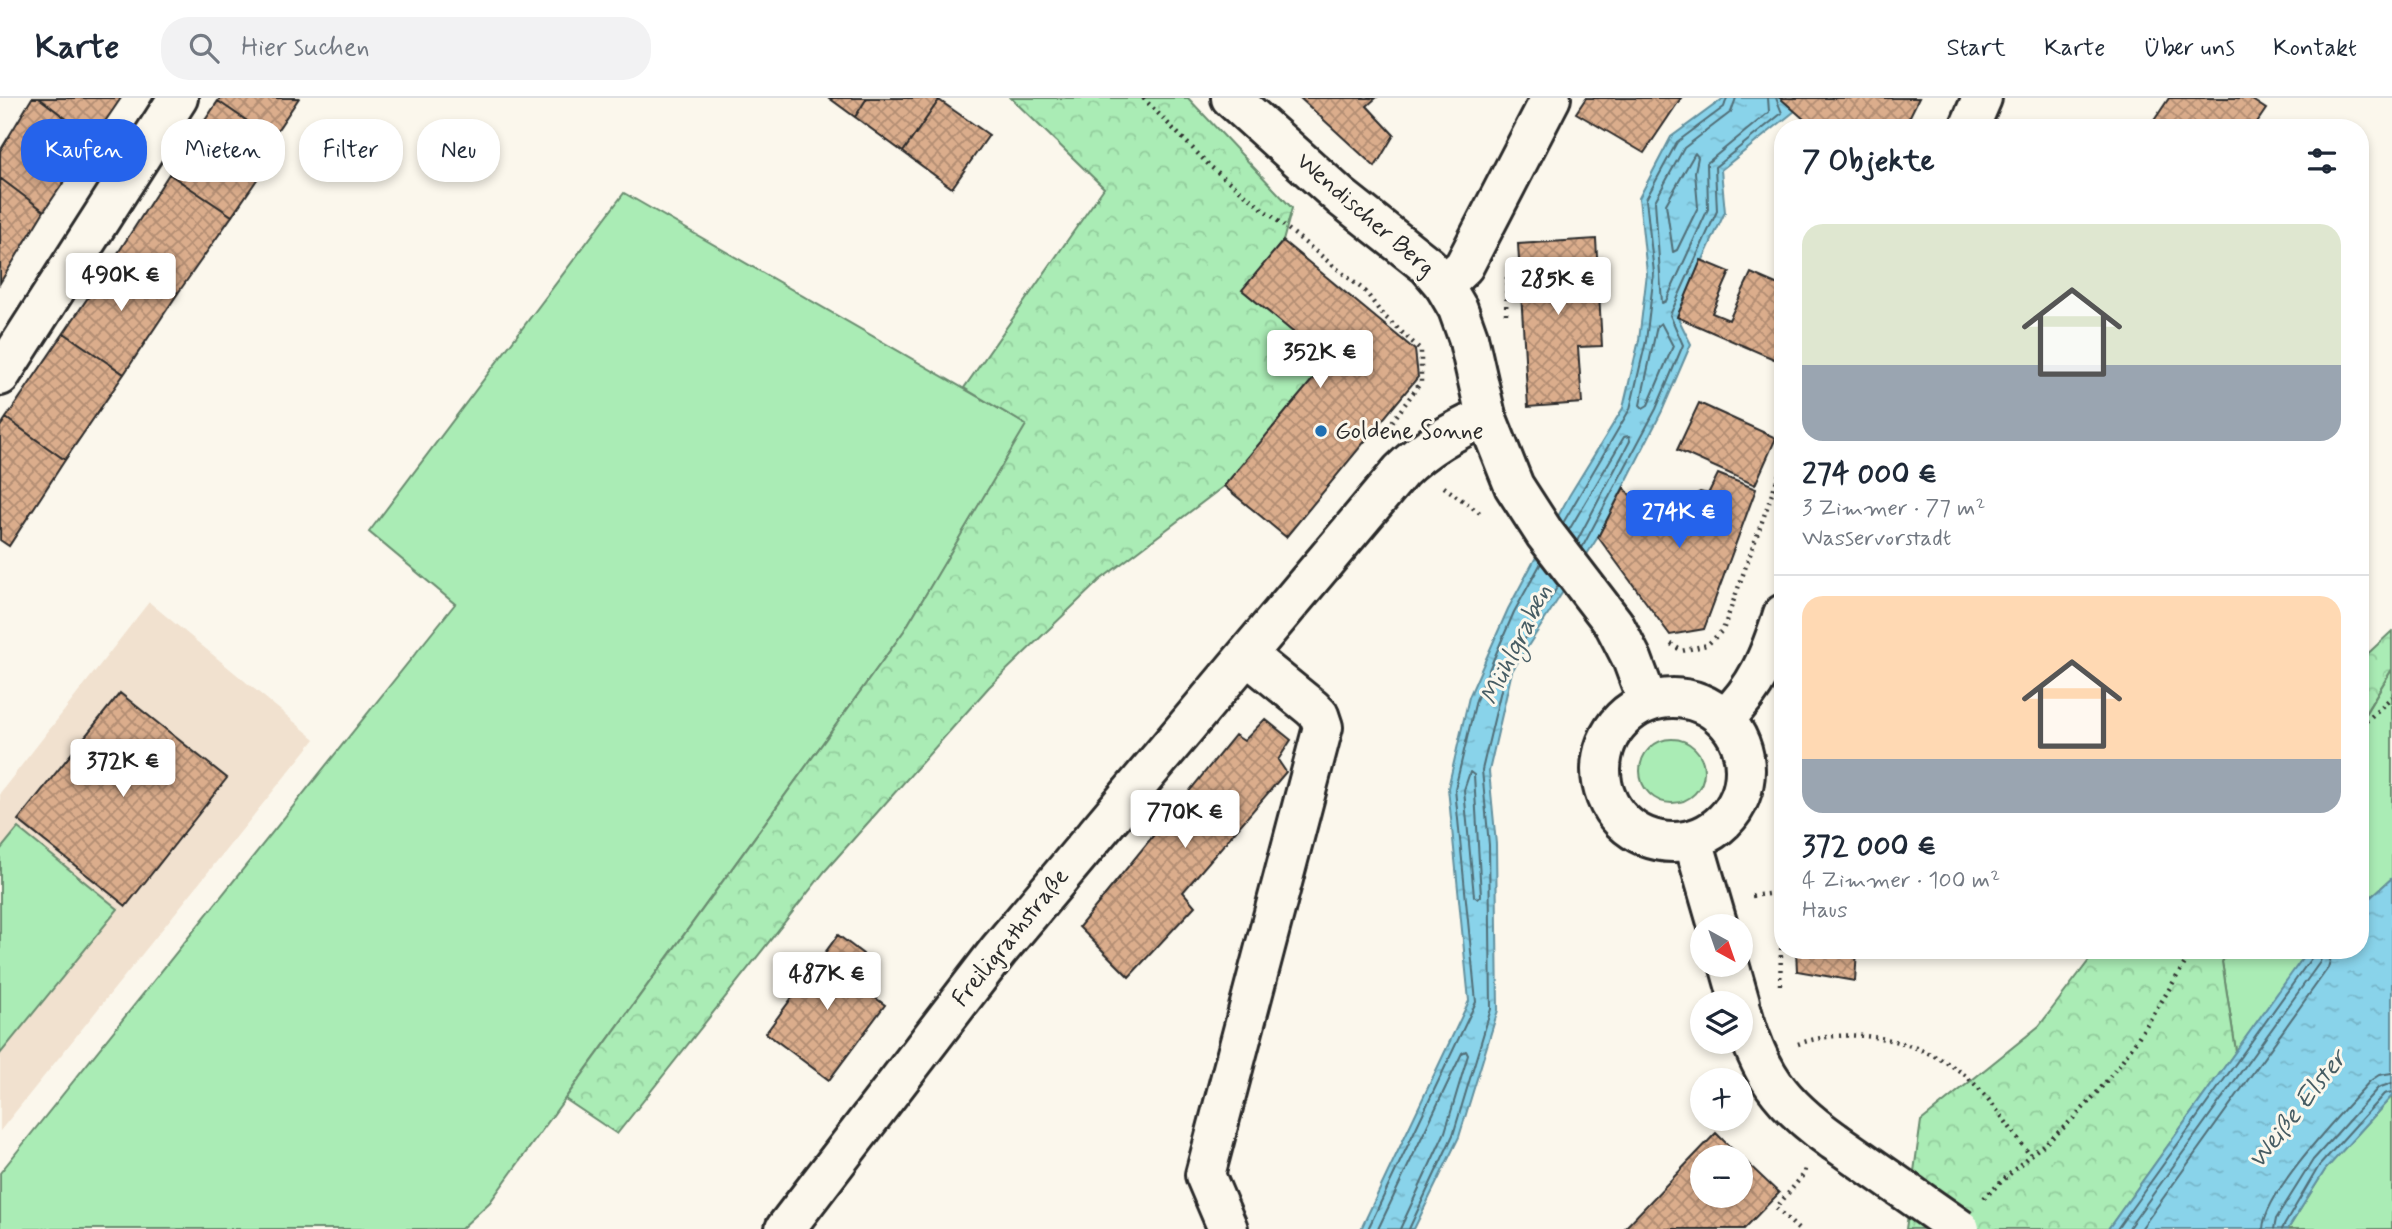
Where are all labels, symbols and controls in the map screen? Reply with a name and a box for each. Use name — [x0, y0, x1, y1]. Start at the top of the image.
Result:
search box — [161, 17, 651, 80]
text: Karte — [35, 26, 119, 70]
icon: search — [185, 29, 223, 67]
text: Hier suchen — [241, 31, 370, 65]
text: Start — [1946, 33, 2006, 64]
text: Karte — [2044, 33, 2105, 64]
text: Über uns — [2143, 33, 2235, 64]
text: Kontakt — [2273, 33, 2357, 64]
chip: Kaufen — [21, 119, 147, 182]
chip: Mieten — [161, 119, 285, 182]
chip: Filter — [299, 119, 403, 182]
chip: Neu — [417, 119, 500, 182]
text: 7 Objekte — [1802, 142, 1935, 181]
icon: filters — [2303, 142, 2341, 180]
street label: Wendischer Berg — [1289, 146, 1441, 284]
pin: 490K € — [64, 254, 178, 313]
pin: 285K € — [1501, 258, 1615, 317]
text: 490K € — [82, 261, 160, 291]
text: 285K € — [1521, 265, 1595, 295]
icon: home — [2009, 269, 2135, 395]
pin: 352K € — [1263, 330, 1377, 390]
text: 352K € — [1283, 338, 1357, 368]
place label: Goldene Sonne — [1335, 416, 1484, 447]
marker: Goldene Sonne — [1313, 423, 1329, 439]
text: 274 000 € — [1802, 455, 1937, 494]
pin: 274K € — [1622, 490, 1736, 550]
text: 3 Zimmer · 77 m² — [1802, 494, 1986, 524]
text: 274K € — [1642, 498, 1716, 528]
text: Wasservorstadt — [1802, 524, 1951, 554]
water label: Mühlgraben — [1473, 579, 1563, 712]
icon: home — [2009, 641, 2135, 767]
pin: 372K € — [66, 740, 180, 799]
text: 372K € — [86, 747, 160, 777]
pin: 770K € — [1128, 790, 1242, 850]
text: 770K € — [1147, 798, 1223, 828]
text: 372 000 € — [1802, 827, 1936, 866]
street label: Freiligrathstraße — [946, 862, 1077, 1014]
text: 4 Zimmer · 100 m² — [1802, 866, 2000, 896]
text: Haus — [1802, 896, 1848, 926]
north arrow — [1690, 914, 1754, 976]
map controls — [1690, 914, 1753, 1208]
pin: 487K € — [770, 953, 884, 1012]
text: 487K € — [789, 960, 865, 990]
button: layers — [1690, 991, 1753, 1054]
water label: Weiße Elster — [2241, 1041, 2357, 1176]
button: + — [1690, 1068, 1753, 1131]
button: − — [1690, 1145, 1753, 1208]

